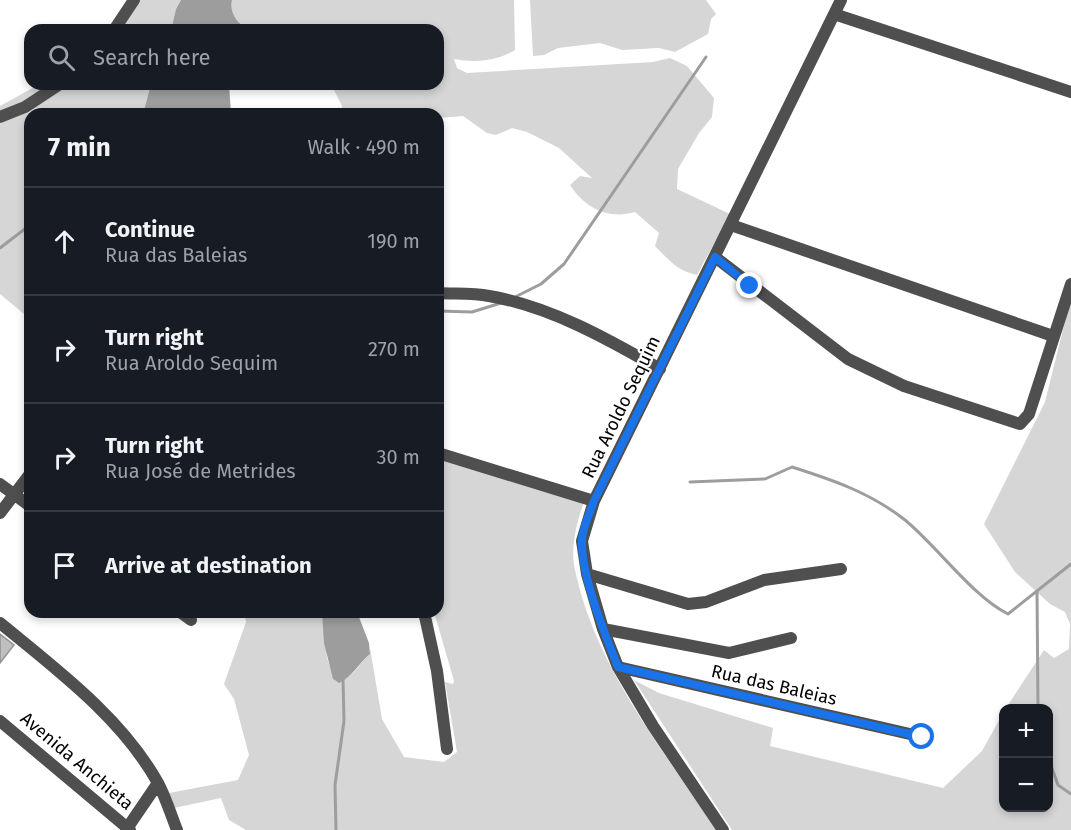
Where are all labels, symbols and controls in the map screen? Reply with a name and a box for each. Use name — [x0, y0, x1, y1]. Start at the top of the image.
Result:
search box — [24, 24, 444, 90]
icon: search — [45, 41, 78, 74]
text: Search here — [93, 44, 211, 71]
text: 7 min — [48, 132, 111, 163]
text: Walk · 490 m — [308, 135, 420, 159]
text: Continue — [105, 216, 195, 243]
icon: ahead — [48, 225, 81, 258]
text: 190 m — [367, 229, 420, 253]
text: Rua das Baleias — [105, 243, 247, 267]
route end — [736, 272, 762, 298]
text: Turn right — [105, 324, 204, 351]
street label: Rua Aroldo Sequim — [577, 332, 665, 482]
icon: right — [48, 333, 81, 366]
text: 270 m — [368, 337, 420, 361]
text: Rua Aroldo Sequim — [105, 351, 278, 375]
text: Turn right — [105, 432, 204, 459]
icon: right — [48, 441, 81, 474]
text: 30 m — [376, 445, 420, 469]
text: Rua José de Metrides — [105, 459, 296, 483]
icon: arrive — [48, 549, 81, 582]
text: Arrive at destination — [105, 552, 312, 579]
street label: Rua das Baleias — [709, 660, 839, 710]
map controls — [999, 704, 1053, 812]
button: + — [999, 704, 1053, 758]
street label: Avenida Anchieta — [16, 707, 138, 815]
route start — [908, 723, 934, 749]
button: − — [999, 758, 1053, 812]

